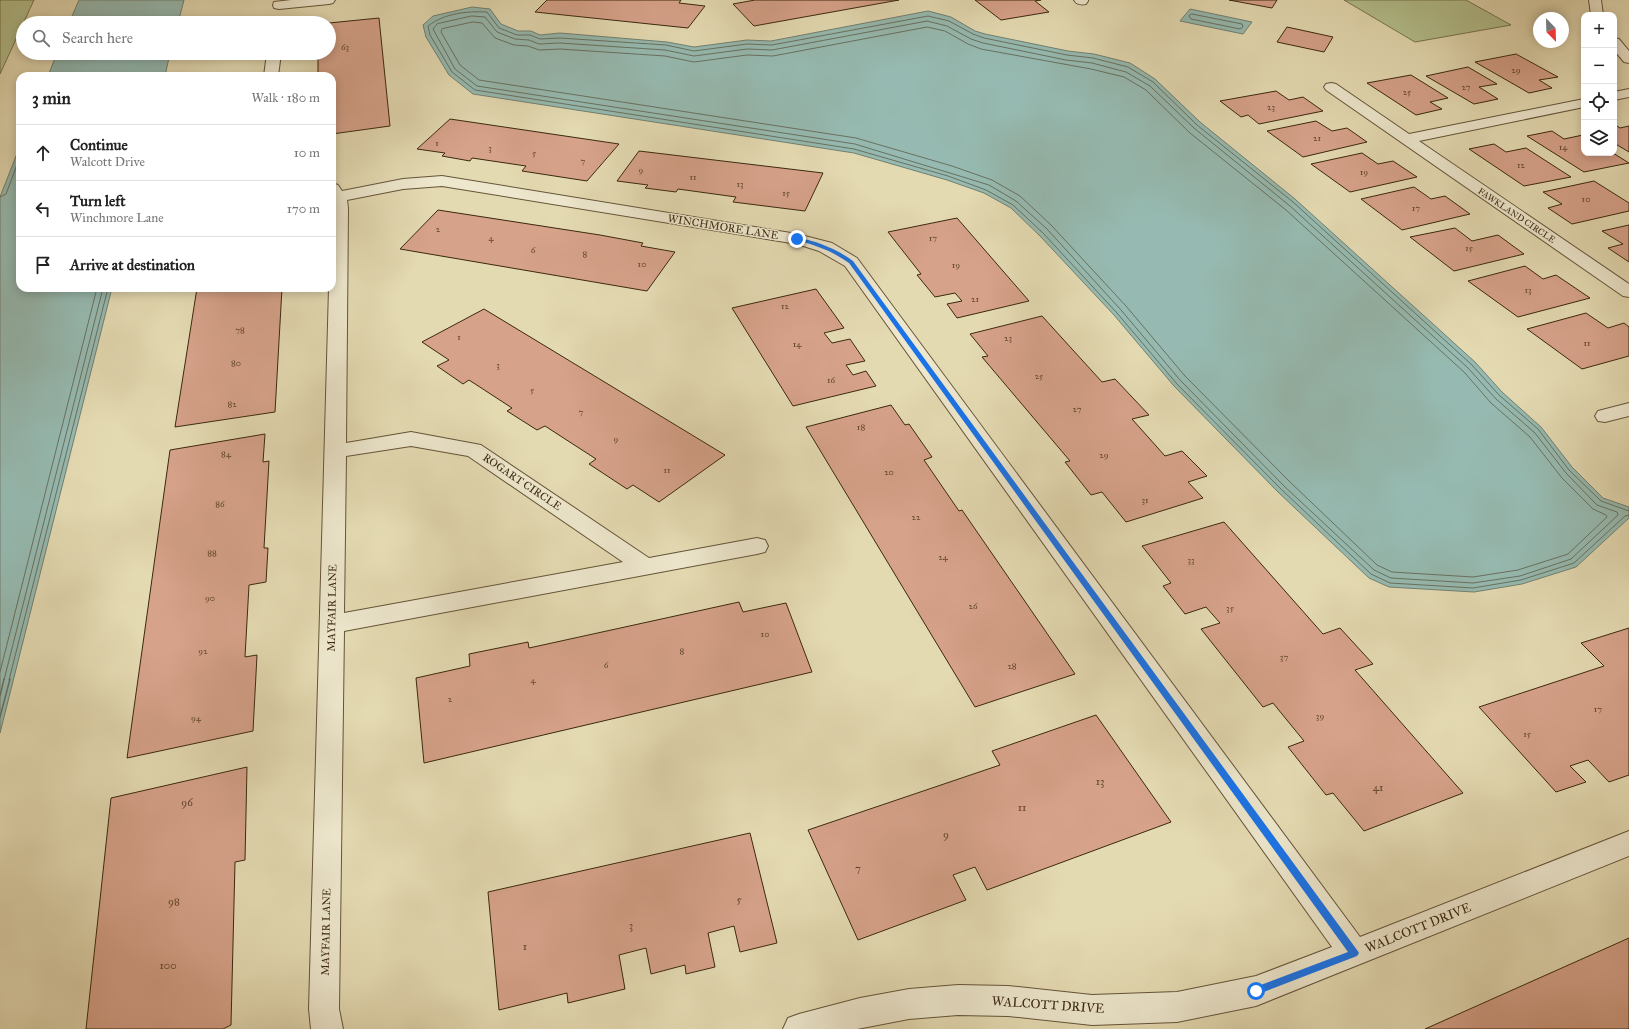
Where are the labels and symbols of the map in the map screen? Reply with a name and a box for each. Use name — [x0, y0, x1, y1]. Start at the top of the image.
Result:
north arrow — [1533, 12, 1569, 48]
house number: 63 — [341, 41, 350, 52]
house number: 29 — [1511, 64, 1521, 75]
house number: 27 — [1462, 81, 1471, 92]
house number: 25 — [1403, 86, 1412, 97]
house number: 23 — [1267, 101, 1275, 112]
house number: 21 — [1313, 132, 1321, 143]
house number: 1 — [435, 137, 439, 148]
house number: 14 — [1559, 141, 1568, 152]
house number: 3 — [488, 142, 492, 153]
house number: 5 — [532, 147, 537, 158]
house number: 7 — [581, 155, 586, 166]
house number: 12 — [1517, 159, 1526, 170]
house number: 9 — [639, 164, 644, 175]
house number: 19 — [1360, 166, 1368, 177]
house number: 11 — [689, 171, 697, 182]
house number: 13 — [736, 178, 744, 189]
street label: FAWKLAND CIRCLE — [1476, 185, 1558, 245]
house number: 15 — [782, 187, 791, 198]
house number: 10 — [1582, 193, 1590, 204]
house number: 17 — [1412, 202, 1420, 213]
street label: WINCHMORE LANE — [667, 212, 779, 242]
house number: 2 — [436, 223, 441, 234]
route end — [788, 230, 806, 248]
house number: 4 — [488, 232, 494, 243]
house number: 17 — [929, 232, 937, 243]
house number: 15 — [1465, 242, 1474, 253]
house number: 6 — [531, 244, 536, 255]
house number: 8 — [583, 248, 588, 259]
house number: 10 — [638, 258, 646, 269]
house number: 19 — [952, 259, 960, 270]
house number: 13 — [1524, 284, 1532, 295]
house number: 21 — [971, 293, 979, 304]
house number: 12 — [781, 300, 790, 311]
house number: 78 — [235, 324, 245, 335]
house number: 1 — [457, 331, 461, 342]
house number: 23 — [1004, 332, 1012, 343]
house number: 11 — [1583, 337, 1591, 348]
house number: 14 — [793, 338, 802, 349]
house number: 80 — [231, 357, 241, 368]
house number: 3 — [496, 359, 500, 370]
house number: 25 — [1035, 370, 1044, 381]
house number: 16 — [827, 374, 835, 385]
house number: 5 — [530, 384, 535, 395]
house number: 82 — [227, 398, 237, 409]
house number: 27 — [1073, 403, 1082, 414]
house number: 7 — [579, 406, 584, 417]
house number: 18 — [857, 421, 865, 432]
house number: 9 — [614, 433, 619, 444]
house number: 84 — [221, 448, 232, 459]
house number: 29 — [1099, 449, 1109, 460]
street label: ROGART CIRCLE — [480, 451, 564, 513]
house number: 11 — [663, 464, 671, 475]
house number: 20 — [884, 466, 894, 477]
house number: 31 — [1141, 494, 1149, 505]
house number: 86 — [215, 498, 225, 509]
house number: 22 — [912, 511, 921, 522]
house number: 88 — [207, 547, 217, 558]
house number: 24 — [938, 551, 949, 562]
house number: 33 — [1187, 554, 1195, 565]
street label: MAYFAIR LANE — [325, 564, 339, 652]
house number: 90 — [205, 592, 215, 603]
house number: 26 — [968, 600, 978, 611]
house number: 35 — [1226, 602, 1235, 613]
house number: 10 — [761, 628, 769, 639]
house number: 92 — [198, 645, 208, 656]
house number: 8 — [680, 645, 685, 656]
house number: 37 — [1280, 651, 1288, 662]
house number: 6 — [604, 659, 609, 670]
house number: 28 — [1007, 660, 1017, 671]
house number: 4 — [530, 674, 536, 685]
house number: 2 — [448, 693, 453, 704]
house number: 17 — [1594, 703, 1602, 714]
house number: 39 — [1316, 710, 1324, 721]
house number: 94 — [191, 712, 202, 723]
house number: 15 — [1523, 728, 1532, 739]
house number: 13 — [1096, 775, 1104, 788]
house number: 41 — [1373, 781, 1383, 794]
house number: 96 — [181, 796, 193, 809]
house number: 11 — [1018, 801, 1026, 814]
house number: 9 — [943, 828, 949, 841]
house number: 7 — [855, 862, 861, 875]
street label: MAYFAIR LANE — [319, 888, 333, 976]
house number: 5 — [736, 893, 742, 906]
house number: 98 — [168, 895, 180, 908]
street label: WALCOTT DRIVE — [1363, 899, 1473, 957]
house number: 3 — [629, 919, 633, 932]
house number: 1 — [523, 940, 527, 953]
house number: 100 — [159, 959, 177, 972]
route start — [1247, 982, 1265, 1000]
street label: WALCOTT DRIVE — [991, 993, 1105, 1017]

